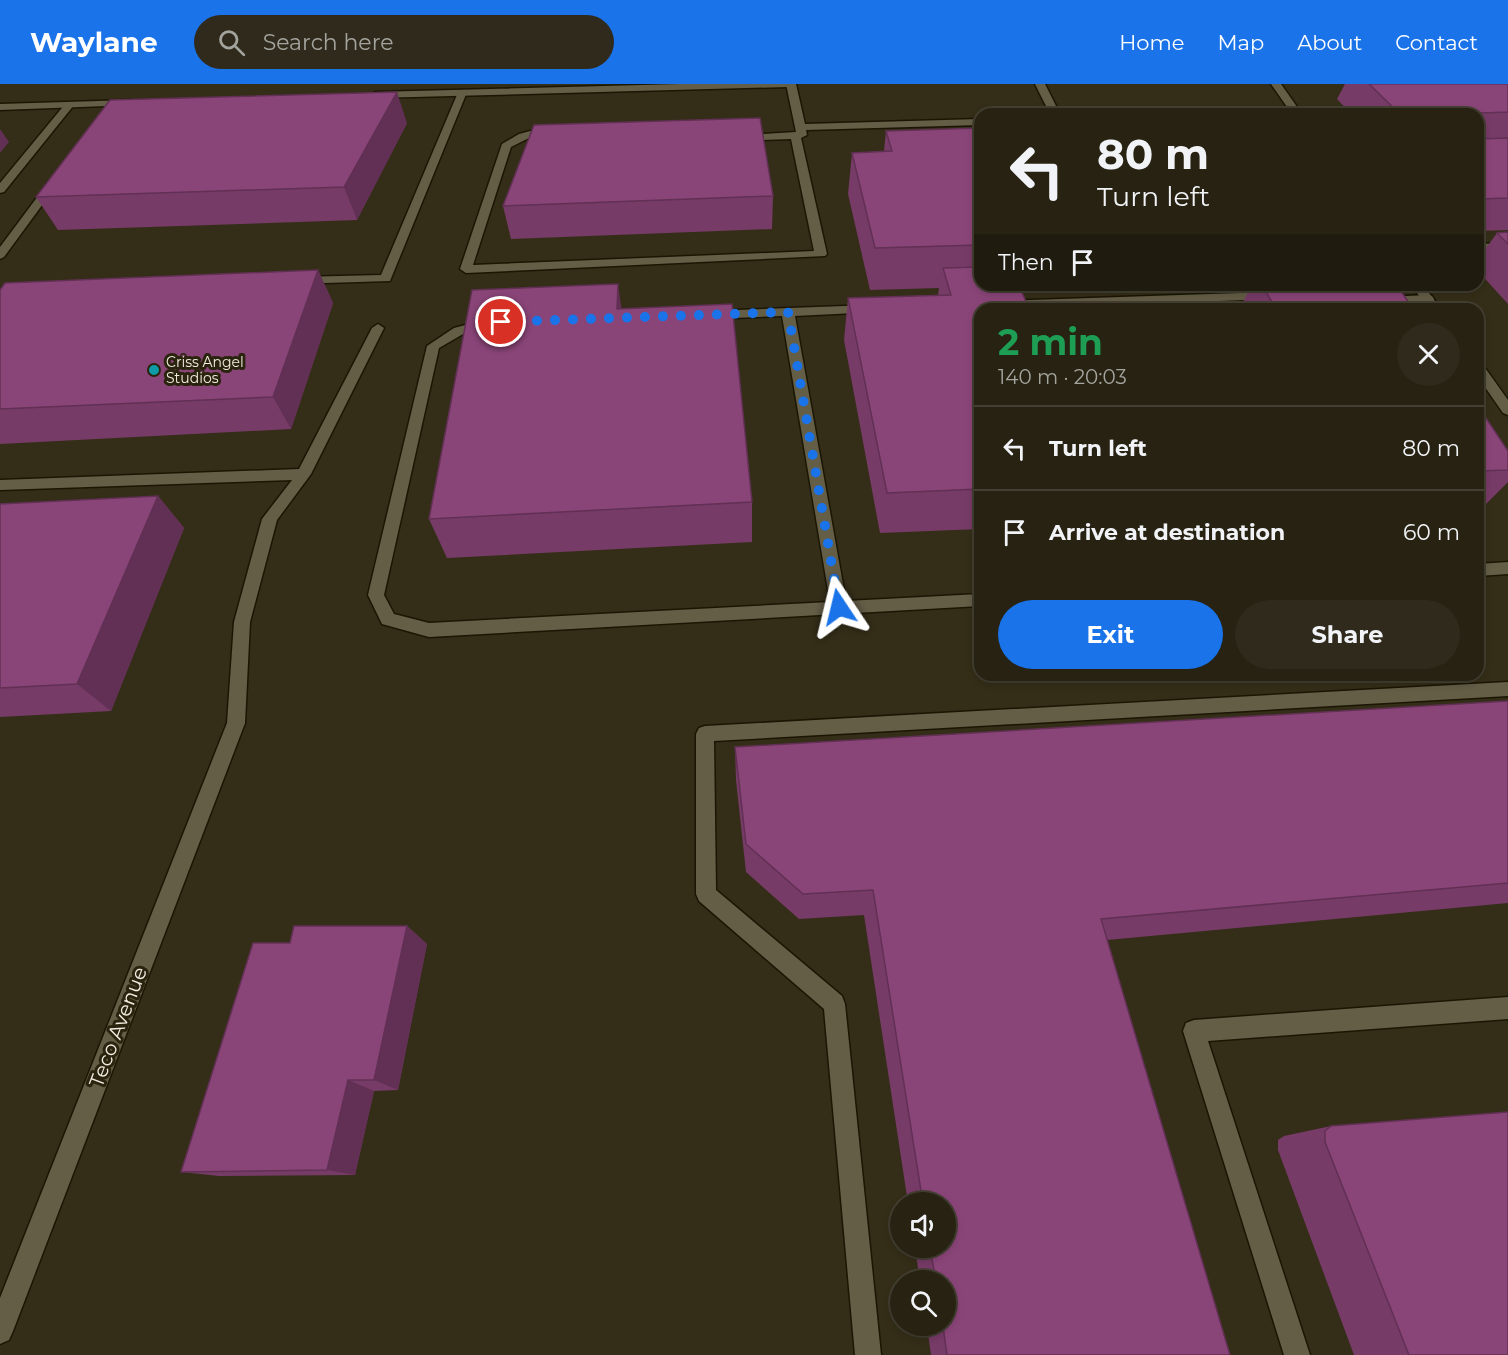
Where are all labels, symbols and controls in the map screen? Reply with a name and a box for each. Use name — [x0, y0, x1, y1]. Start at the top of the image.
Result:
search box — [194, 15, 614, 69]
text: Waylane — [30, 25, 158, 59]
icon: search — [215, 26, 248, 59]
text: Search here — [263, 29, 393, 56]
text: Home — [1119, 30, 1184, 55]
text: Map — [1217, 30, 1264, 55]
text: About — [1297, 30, 1362, 55]
text: Contact — [1395, 30, 1478, 55]
text: 80 m — [1097, 128, 1209, 180]
icon: left — [998, 132, 1076, 210]
text: Turn left — [1097, 180, 1210, 213]
icon: arrive — [1066, 246, 1099, 279]
text: Then — [998, 249, 1054, 276]
pin — [475, 296, 526, 347]
icon: arrive — [484, 305, 517, 338]
text: 2 min — [998, 320, 1103, 364]
button: close — [1397, 323, 1460, 386]
place label: Criss Angel Studios — [166, 353, 244, 387]
marker: Criss Angel Studios — [147, 363, 161, 377]
text: 140 m · 20:03 — [998, 365, 1127, 389]
icon: left — [998, 432, 1031, 465]
text: Turn left — [1049, 435, 1147, 462]
text: 80 m — [1402, 435, 1460, 462]
icon: arrive — [998, 516, 1031, 549]
text: Arrive at destination — [1049, 519, 1285, 546]
text: 60 m — [1403, 519, 1460, 546]
position arrow — [807, 575, 871, 639]
button: Exit — [998, 600, 1223, 669]
button: Share — [1235, 600, 1460, 669]
street label: Teco Avenue — [84, 964, 152, 1090]
map controls — [890, 1192, 956, 1336]
button: sound — [890, 1192, 956, 1258]
button: search — [890, 1270, 956, 1336]

